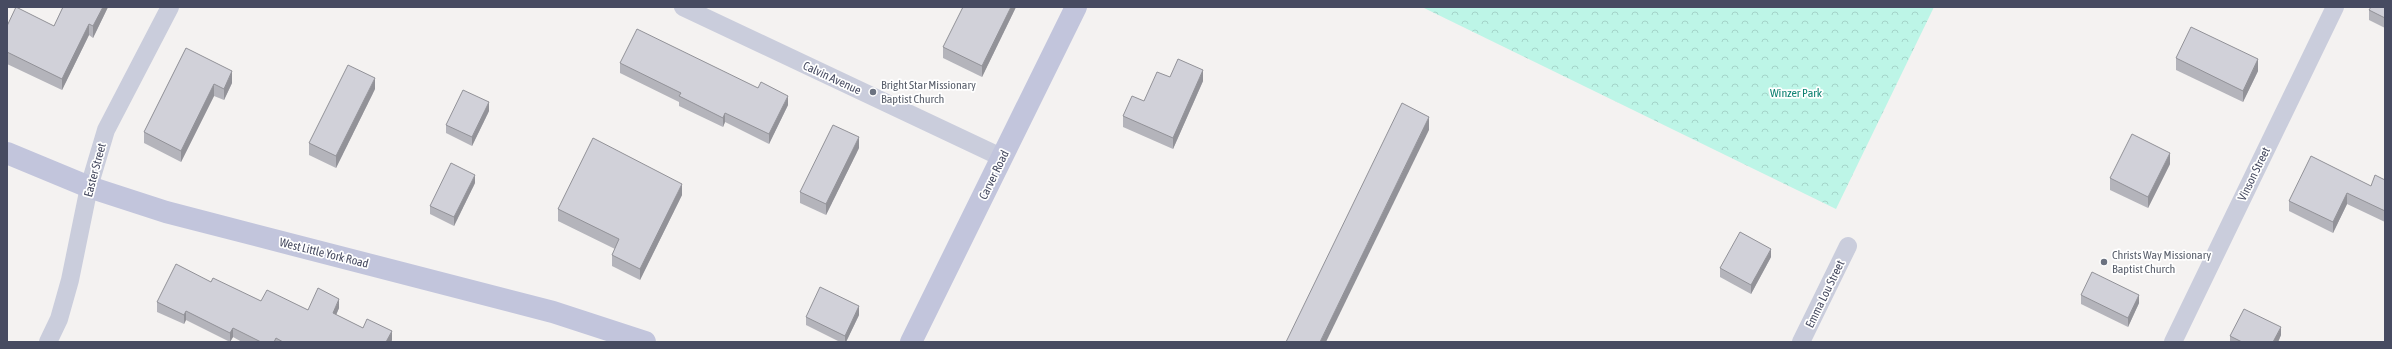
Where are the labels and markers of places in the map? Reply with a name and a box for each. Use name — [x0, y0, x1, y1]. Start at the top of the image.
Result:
place label: Bright Star Missionary Baptist Church — [881, 78, 976, 106]
marker: Bright Star Missionary Baptist Church — [868, 87, 878, 97]
place label: Christs Way Missionary Baptist Church — [2112, 248, 2211, 276]
marker: Christs Way Missionary Baptist Church — [2099, 257, 2109, 267]

